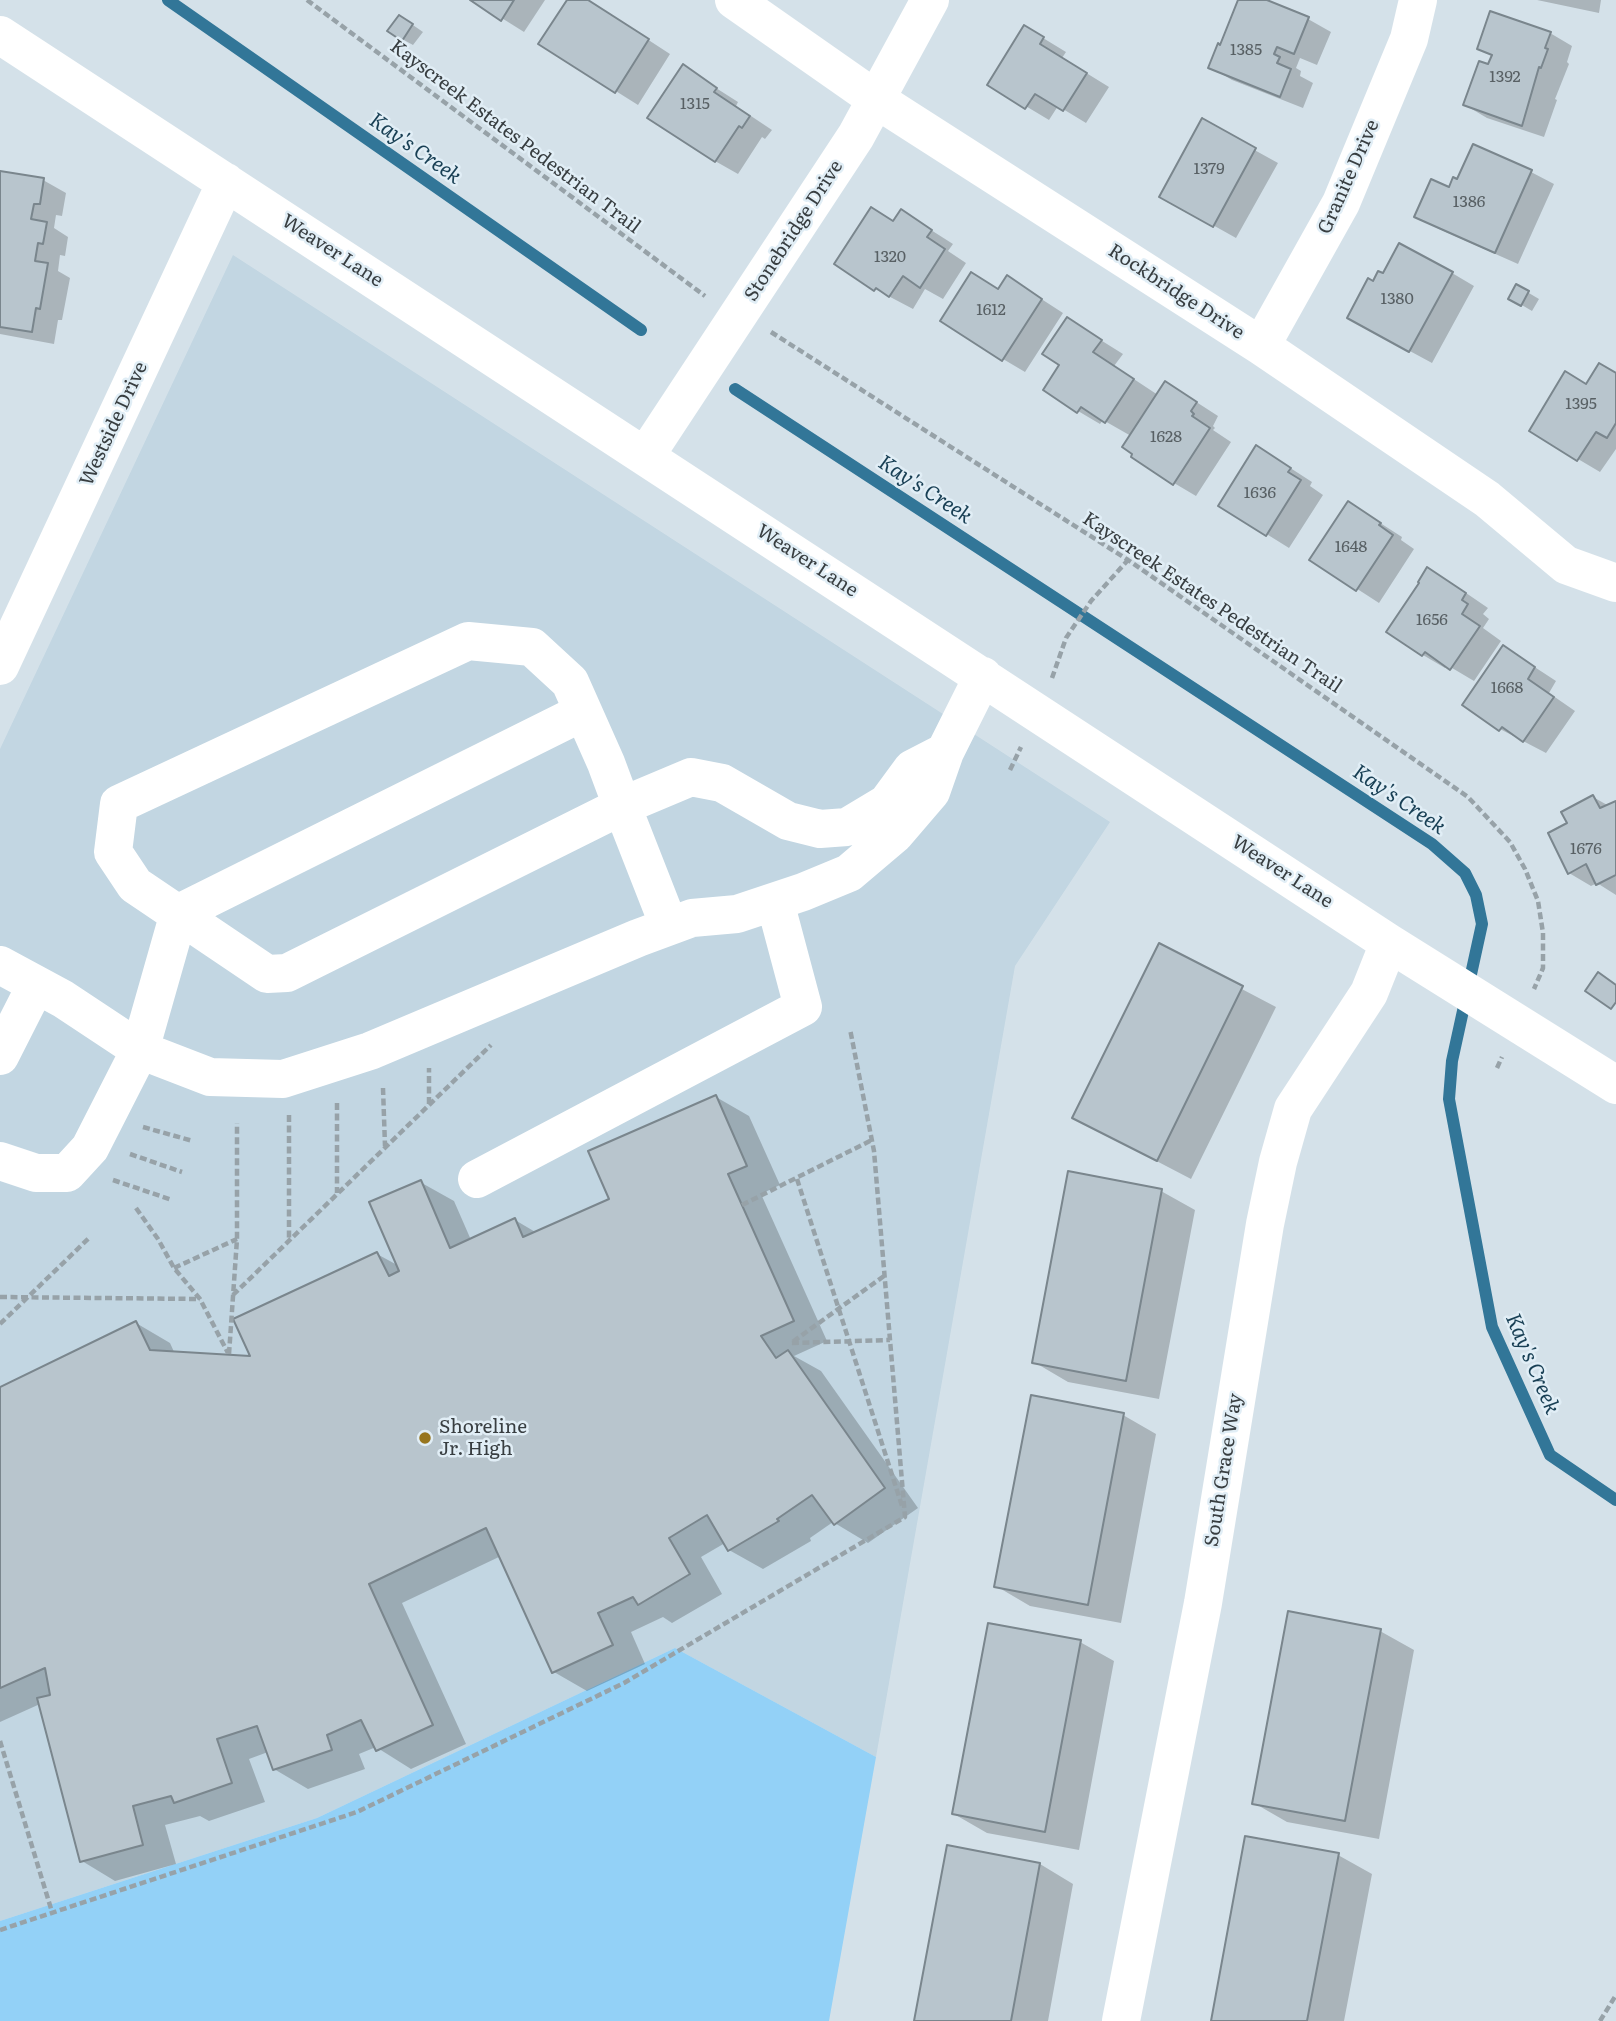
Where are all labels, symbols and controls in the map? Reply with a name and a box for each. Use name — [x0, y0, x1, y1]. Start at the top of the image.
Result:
street label: Kayscreek Estates Pedestrian Trail — [385, 35, 645, 239]
house number: 1385 — [1230, 40, 1262, 60]
house number: 1392 — [1489, 67, 1521, 87]
house number: 1315 — [680, 94, 710, 114]
water label: Kay's Creek — [364, 108, 466, 190]
street label: Granite Drive — [1314, 116, 1384, 238]
street label: Stonebridge Drive — [740, 156, 848, 306]
house number: 1379 — [1193, 159, 1225, 179]
house number: 1386 — [1453, 192, 1485, 212]
street label: Weaver Lane — [277, 210, 387, 292]
street label: Rockbridge Drive — [1104, 240, 1248, 344]
house number: 1320 — [874, 247, 906, 267]
house number: 1380 — [1380, 289, 1414, 309]
house number: 1612 — [976, 300, 1006, 320]
street label: Westside Drive — [75, 358, 153, 490]
house number: 1395 — [1565, 394, 1597, 414]
house number: 1628 — [1150, 427, 1182, 447]
water label: Kay's Creek — [873, 450, 977, 530]
house number: 1636 — [1244, 483, 1276, 503]
street label: Kayscreek Estates Pedestrian Trail — [1078, 507, 1346, 699]
street label: Weaver Lane — [752, 520, 862, 602]
house number: 1648 — [1335, 537, 1367, 557]
house number: 1656 — [1416, 610, 1448, 630]
house number: 1668 — [1491, 678, 1523, 698]
water label: Kay's Creek — [1348, 760, 1450, 840]
street label: Weaver Lane — [1227, 831, 1337, 913]
house number: 1676 — [1570, 839, 1602, 859]
water label: Kay's Creek — [1499, 1310, 1565, 1418]
street label: South Grace Way — [1201, 1392, 1247, 1548]
place label: Shoreline Jr. High — [439, 1416, 527, 1460]
marker: Shoreline Jr. High — [417, 1430, 433, 1446]

